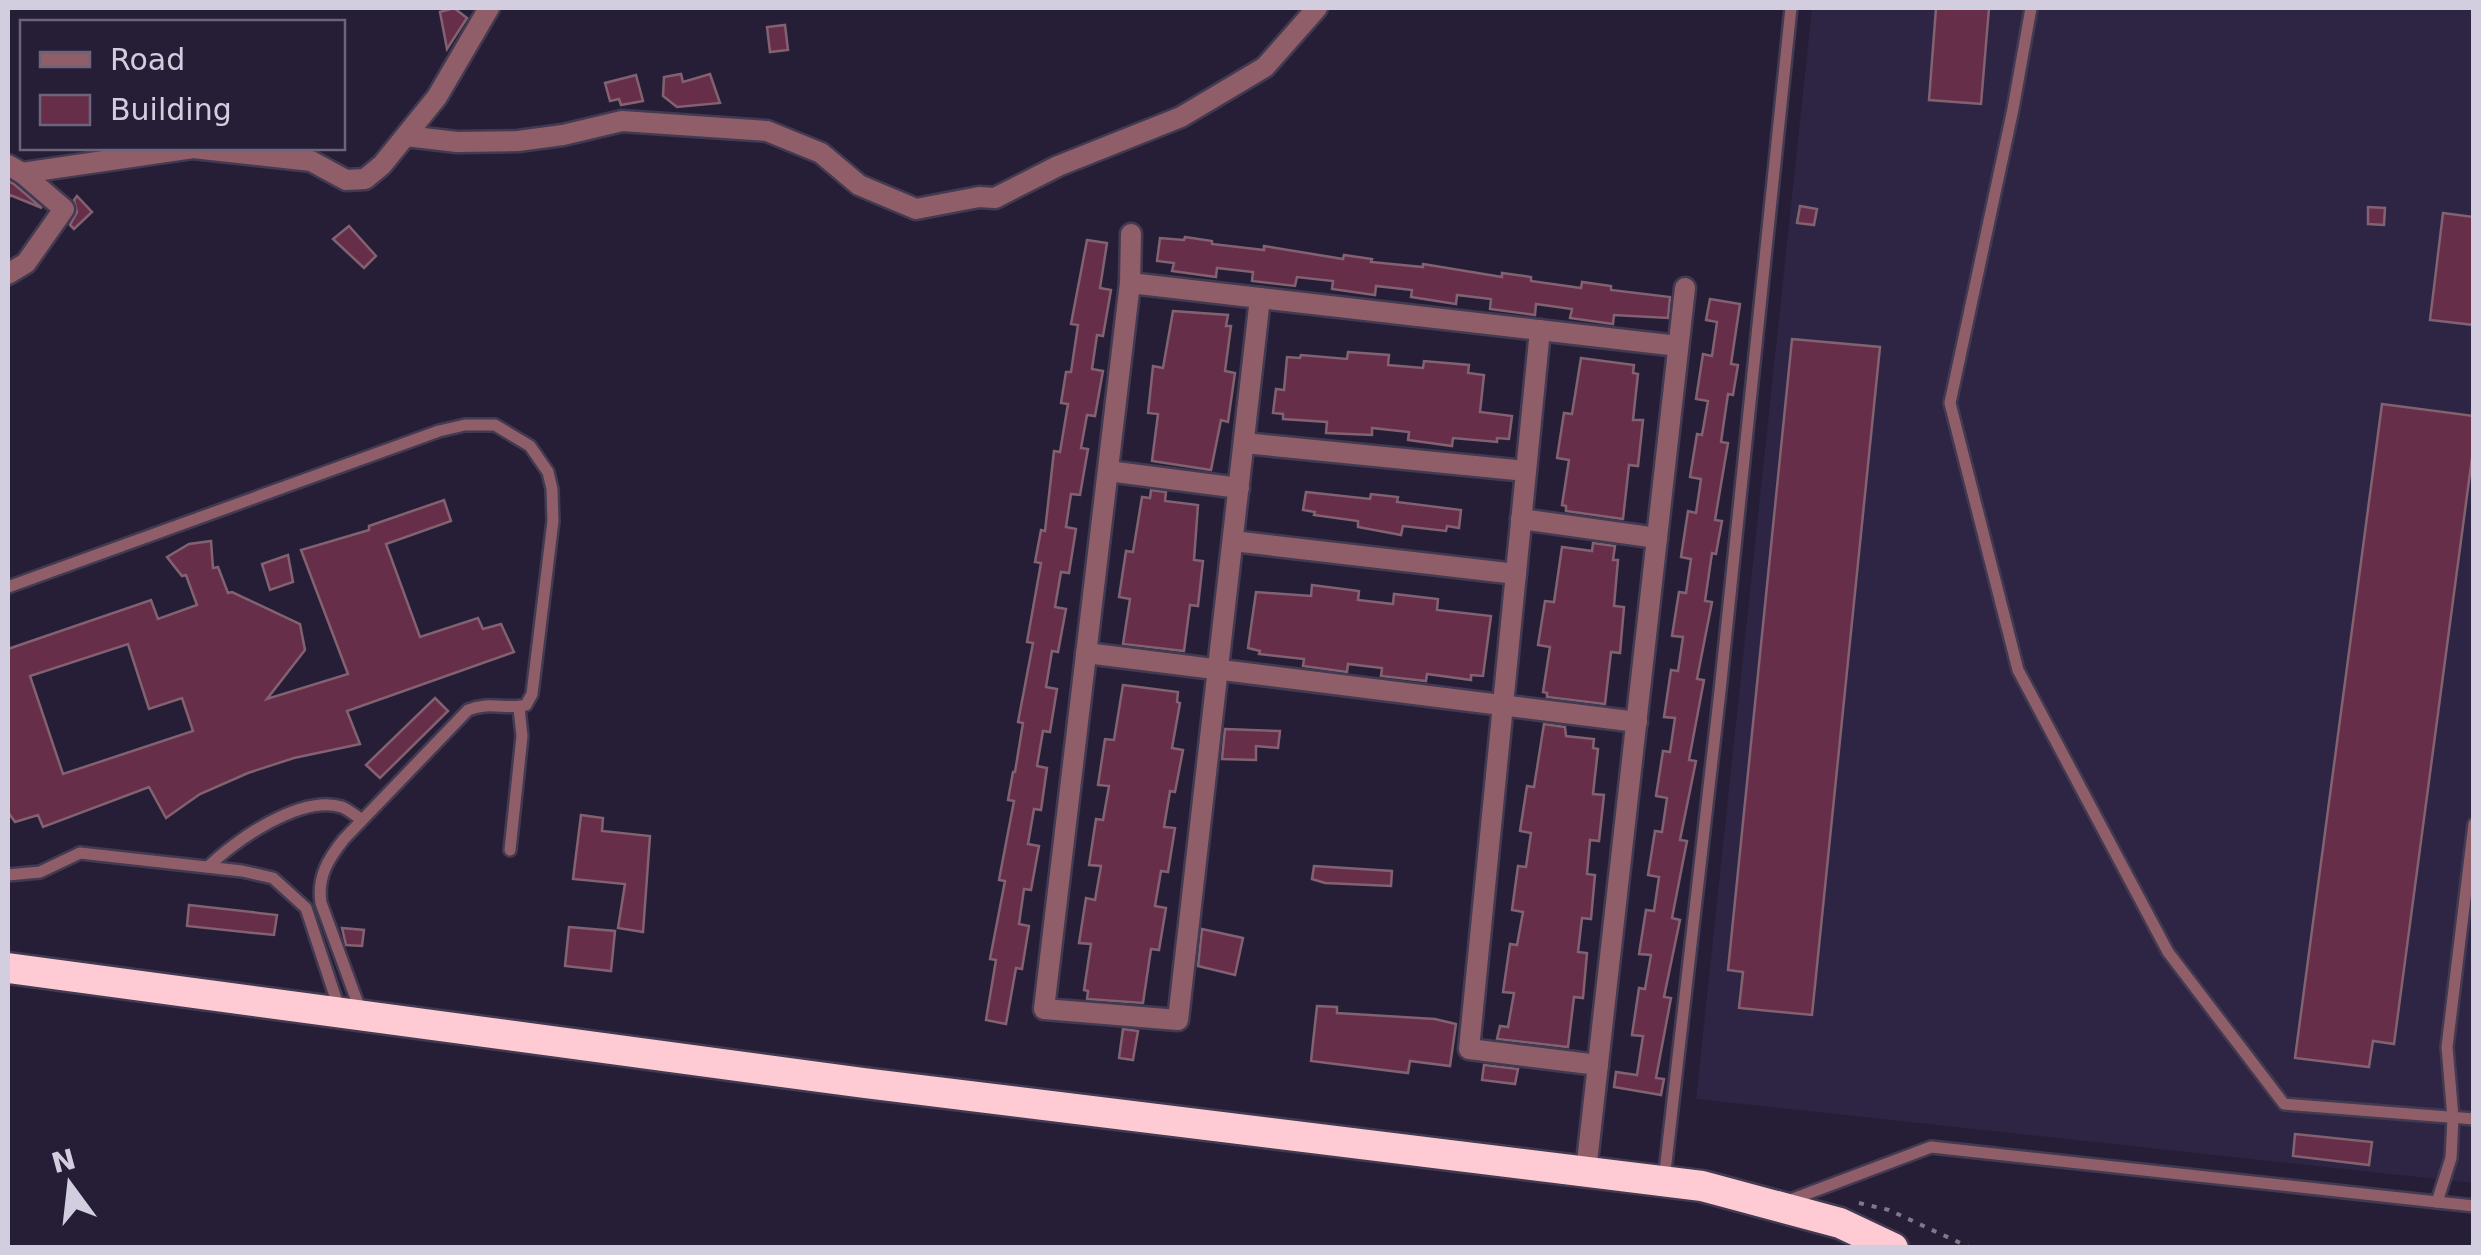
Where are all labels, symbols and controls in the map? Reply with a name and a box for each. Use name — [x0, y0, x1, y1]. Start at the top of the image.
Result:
legend — [20, 20, 345, 150]
text: Road — [110, 42, 185, 77]
text: Building — [110, 92, 232, 127]
north arrow — [20, 1135, 120, 1235]
text: N — [48, 1142, 79, 1180]

